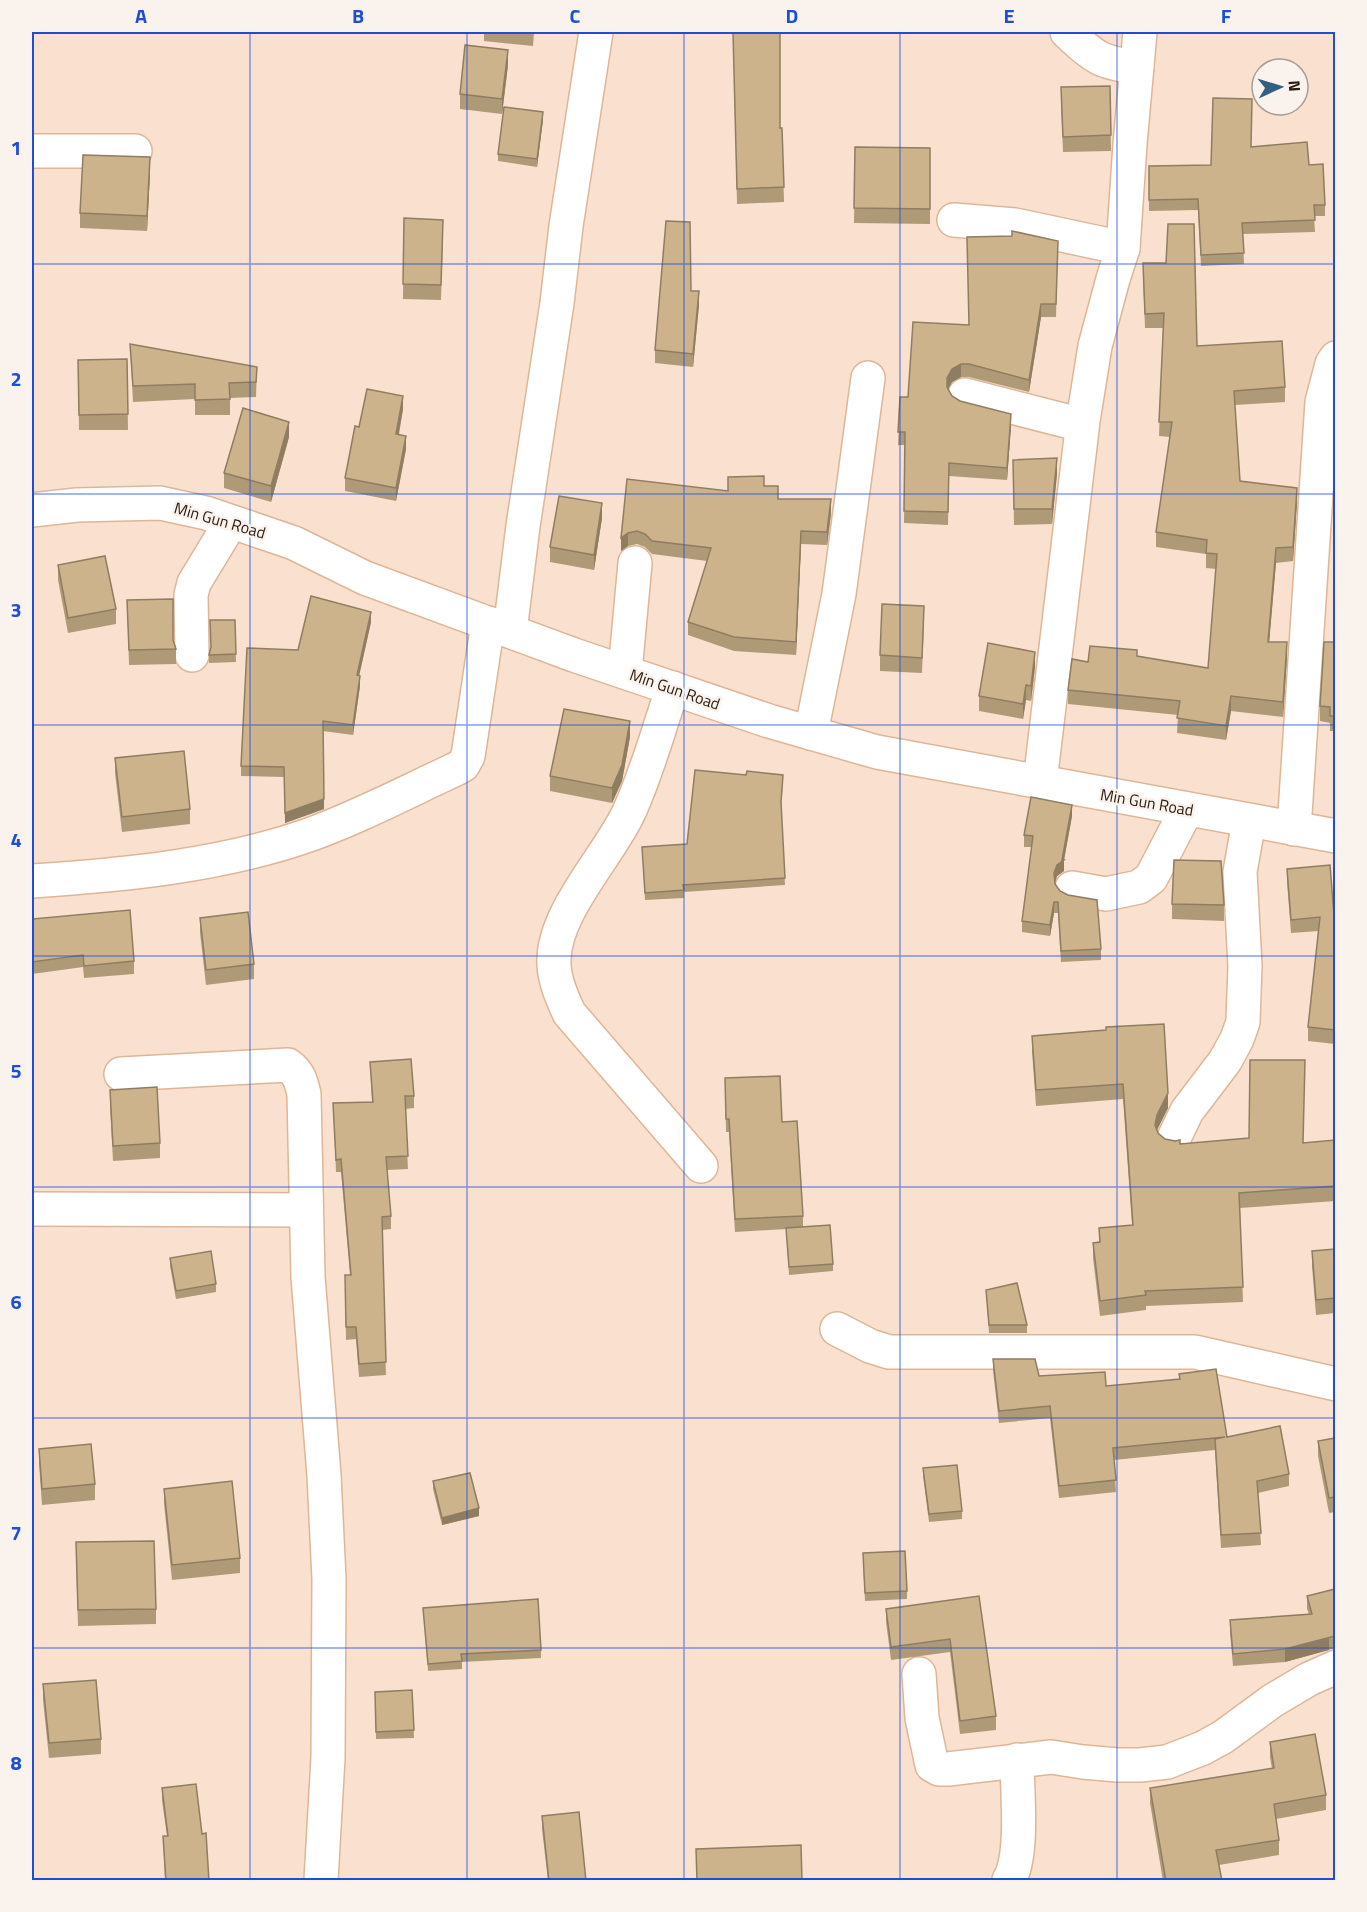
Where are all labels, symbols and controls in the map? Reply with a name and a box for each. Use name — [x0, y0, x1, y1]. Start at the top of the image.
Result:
text: A — [135, 0, 147, 31]
text: B — [352, 0, 364, 31]
text: C — [570, 0, 581, 31]
text: D — [786, 0, 798, 31]
text: E — [1003, 0, 1015, 31]
text: F — [1221, 0, 1232, 31]
north arrow — [1250, 57, 1310, 117]
text: N — [1283, 80, 1307, 92]
text: 1 — [10, 132, 22, 163]
text: 2 — [10, 363, 22, 394]
street label: Min Gun Road — [171, 495, 269, 545]
text: 3 — [10, 594, 22, 625]
street label: Min Gun Road — [627, 662, 723, 716]
street label: Min Gun Road — [1099, 782, 1195, 822]
text: 4 — [10, 824, 22, 855]
text: 5 — [10, 1055, 22, 1086]
text: 6 — [10, 1286, 22, 1317]
text: 7 — [10, 1517, 22, 1548]
text: 8 — [10, 1747, 22, 1778]

